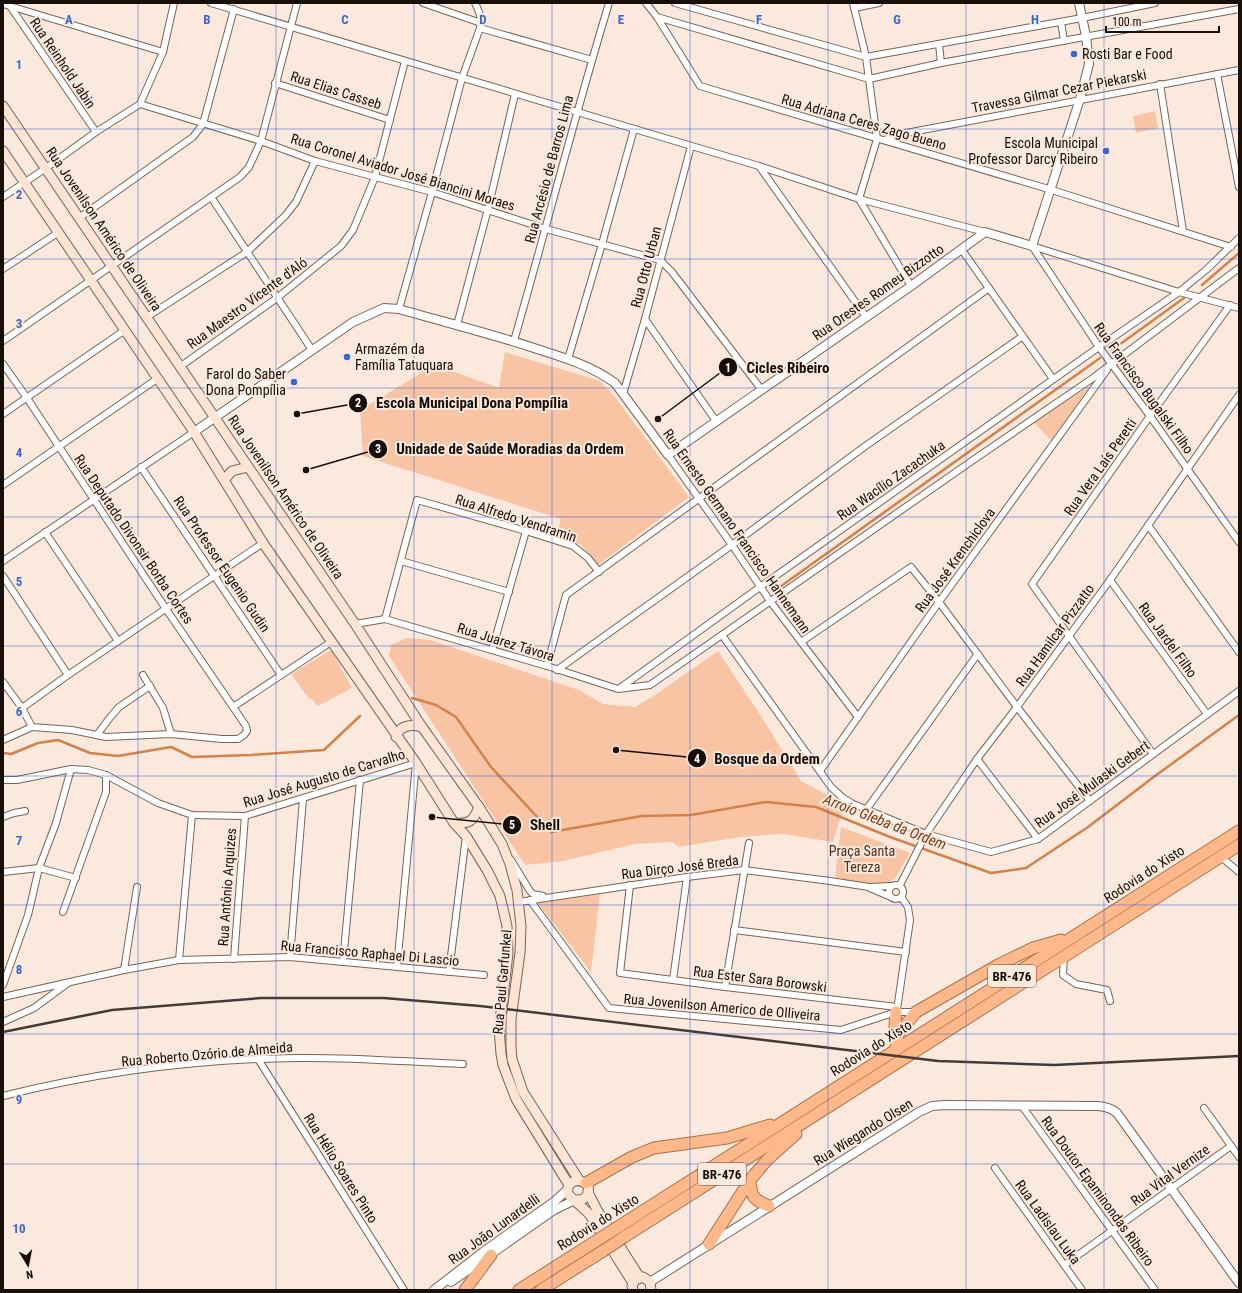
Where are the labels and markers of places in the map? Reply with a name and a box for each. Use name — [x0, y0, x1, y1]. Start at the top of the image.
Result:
place label: Rosti Bar e Food — [1082, 46, 1173, 62]
marker: Rosti Bar e Food — [1069, 49, 1079, 59]
place label: Escola Municipal Professor Darcy Ribeiro — [968, 135, 1098, 167]
marker: Escola Municipal Professor Darcy Ribeiro — [1101, 146, 1111, 156]
place label: Armazém da Família Tatuquara — [355, 341, 453, 373]
marker: Armazém da Família Tatuquara — [342, 352, 352, 362]
callout: Cicles Ribeiro — [718, 354, 837, 381]
place label: Farol do Saber Dona Pompília — [206, 366, 286, 398]
marker: Farol do Saber Dona Pompília — [289, 377, 299, 387]
callout: Escola Municipal Dona Pompília — [348, 389, 576, 416]
callout: Unidade de Saúde Moradias da Ordem — [368, 435, 632, 462]
callout: Bosque da Ordem — [687, 745, 828, 772]
callout: Shell — [502, 811, 568, 838]

